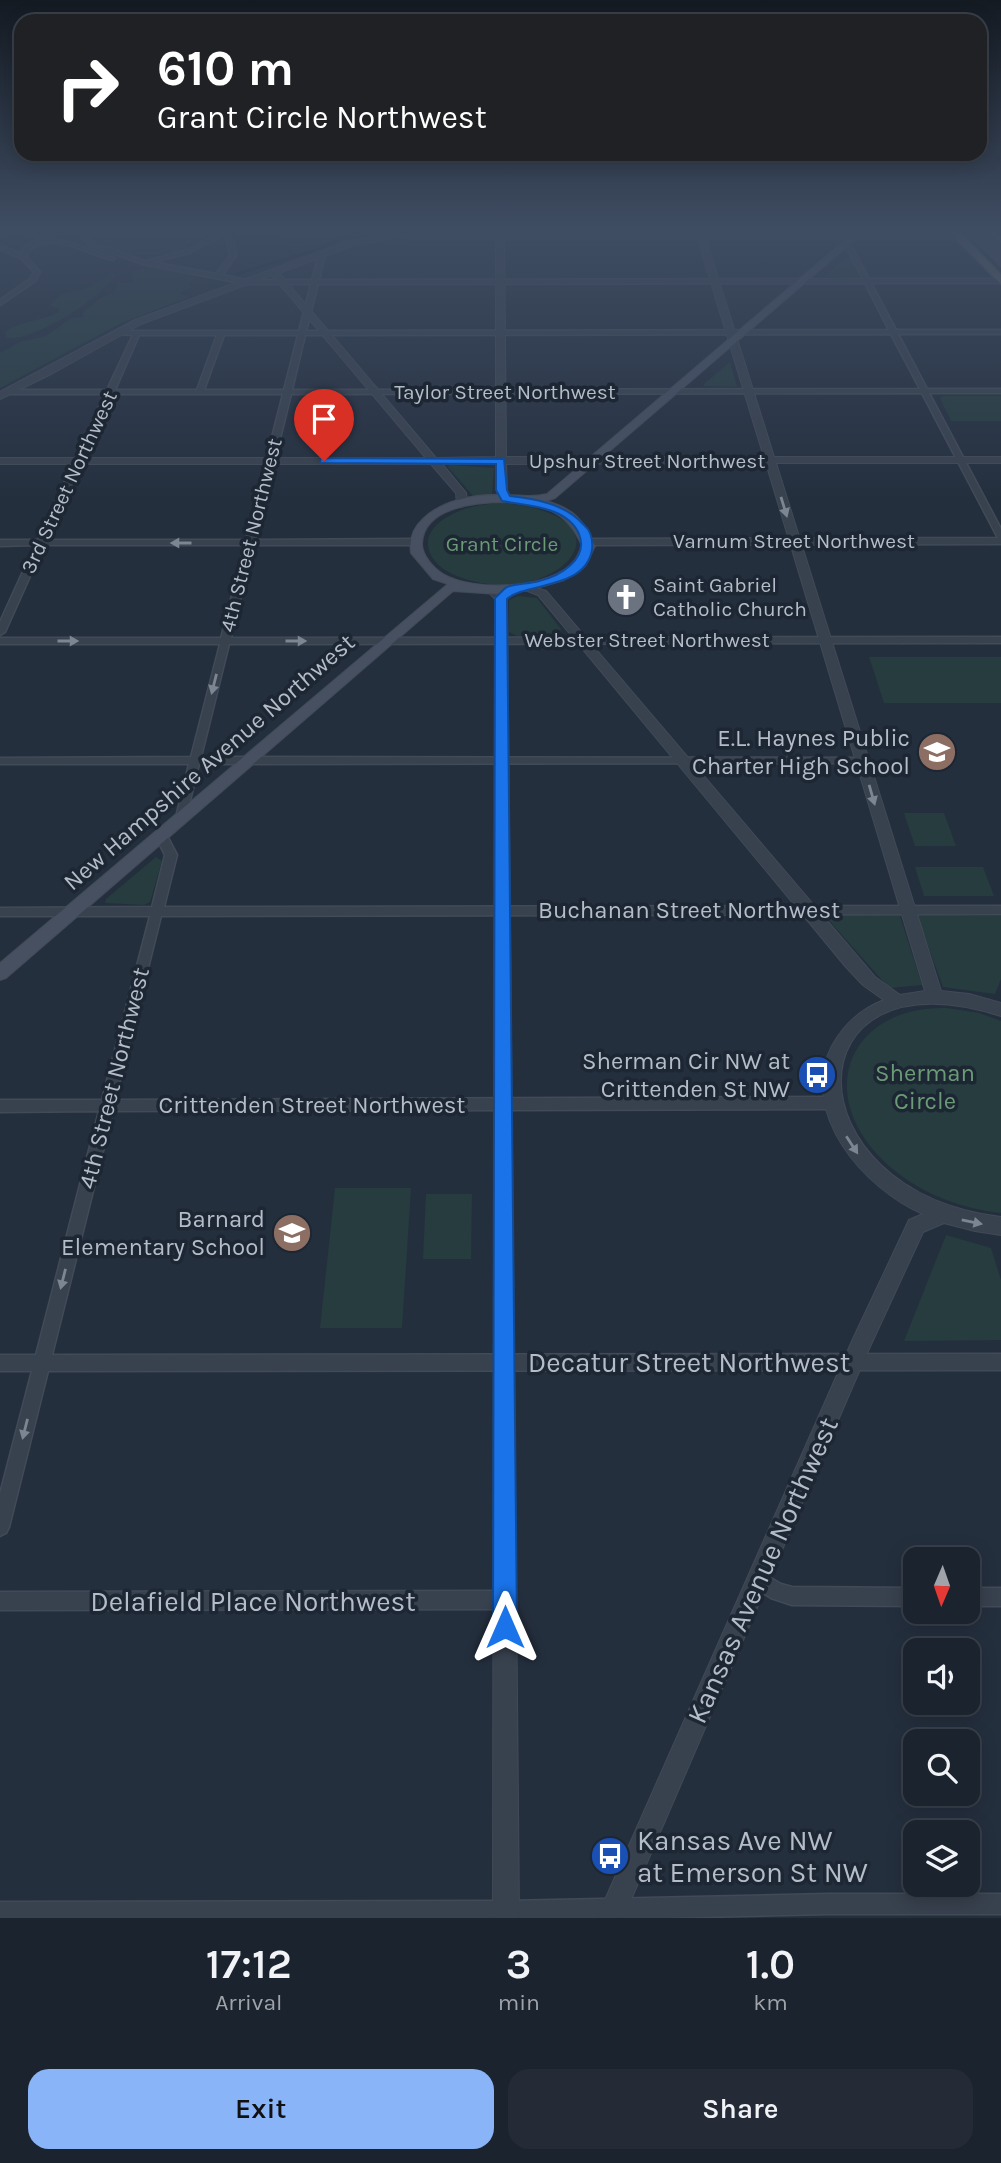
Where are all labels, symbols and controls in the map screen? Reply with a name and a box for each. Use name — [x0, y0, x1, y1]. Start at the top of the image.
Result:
text: 610 m — [157, 40, 294, 97]
icon: right — [42, 42, 133, 133]
text: Grant Circle Northwest — [157, 99, 487, 136]
street label: Taylor Street Northwest — [394, 380, 616, 404]
street label: 3rd Street Northwest — [16, 387, 122, 577]
pin — [294, 389, 354, 461]
icon: arrive — [305, 400, 343, 438]
street label: 4th Street Northwest — [215, 436, 287, 634]
street label: Upshur Street Northwest — [529, 449, 765, 473]
one-way arrow — [780, 497, 790, 518]
street label: Varnum Street Northwest — [673, 529, 915, 553]
park label: Grant Circle — [446, 532, 558, 556]
one-way arrow — [170, 537, 192, 549]
place label: Saint Gabriel Catholic Church — [653, 573, 807, 621]
church icon: Saint Gabriel Catholic Church — [605, 576, 647, 618]
street label: New Hampshire Avenue Northwest — [58, 628, 360, 896]
street label: Webster Street Northwest — [524, 628, 770, 652]
one-way arrow — [57, 635, 79, 647]
one-way arrow — [285, 635, 307, 647]
one-way arrow — [208, 673, 219, 695]
place label: E.L. Haynes Public Charter High School — [692, 724, 910, 780]
school or university icon: E.L. Haynes Public Charter High School — [916, 731, 958, 773]
one-way arrow — [868, 784, 878, 805]
street label: Buchanan Street Northwest — [538, 896, 840, 924]
street label: 4th Street Northwest — [73, 964, 155, 1192]
place label: Sherman Cir NW at Crittenden St NW — [582, 1047, 791, 1103]
bus stop icon: Sherman Cir NW at Crittenden St NW — [796, 1054, 838, 1096]
park label: Sherman Circle — [875, 1059, 975, 1115]
street label: Crittenden Street Northwest — [159, 1091, 465, 1119]
one-way arrow — [845, 1135, 858, 1154]
place label: Barnard Elementary School — [61, 1205, 265, 1261]
school or university icon: Barnard Elementary School — [271, 1212, 313, 1254]
one-way arrow — [961, 1216, 983, 1227]
one-way arrow — [57, 1268, 68, 1290]
street label: Decatur Street Northwest — [528, 1346, 850, 1379]
street label: Kansas Avenue Northwest — [680, 1412, 845, 1728]
one-way arrow — [19, 1418, 30, 1440]
north arrow — [903, 1547, 980, 1624]
map controls — [903, 1547, 980, 1897]
street label: Delafield Place Northwest — [90, 1585, 416, 1618]
position arrow — [468, 1590, 542, 1664]
button: sound — [903, 1638, 980, 1715]
button: search — [903, 1729, 980, 1806]
button: layers — [903, 1820, 980, 1897]
place label: Kansas Ave NW at Emerson St NW — [637, 1824, 868, 1889]
bus stop icon: Kansas Ave NW at Emerson St NW — [589, 1835, 631, 1877]
text: 17:12 — [206, 1939, 292, 1989]
text: 3 — [506, 1939, 532, 1989]
text: 1.0 — [746, 1939, 795, 1989]
text: Arrival — [215, 1989, 282, 2016]
text: min — [498, 1989, 540, 2016]
text: km — [753, 1989, 788, 2016]
button: Exit — [28, 2069, 494, 2149]
button: Share — [508, 2069, 973, 2149]

